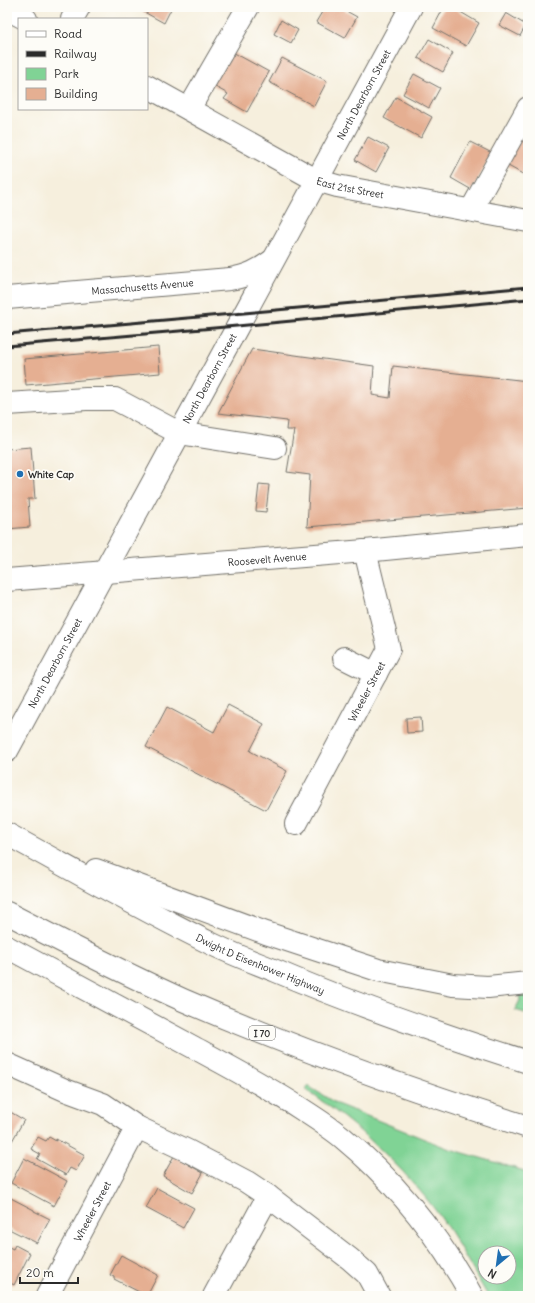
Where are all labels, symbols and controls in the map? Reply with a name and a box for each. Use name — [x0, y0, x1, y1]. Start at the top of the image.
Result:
legend — [18, 18, 148, 110]
text: Road — [54, 26, 82, 41]
text: Railway — [54, 46, 97, 61]
street label: North Dearborn Street — [334, 47, 393, 142]
text: Park — [54, 66, 79, 81]
text: Building — [54, 86, 98, 101]
street label: East 21st Street — [315, 174, 385, 201]
street label: Massachusetts Avenue — [91, 276, 194, 297]
street label: North Dearborn Street — [180, 331, 239, 426]
place label: White Cap — [28, 468, 74, 481]
marker: White Cap — [15, 469, 25, 479]
street label: Roosevelt Avenue — [227, 549, 307, 569]
street label: North Dearborn Street — [25, 615, 85, 710]
street label: Wheeler Street — [345, 659, 388, 724]
street label: Dwight D Eisenhower Highway — [194, 931, 327, 997]
road number: I 70 — [249, 1026, 275, 1040]
street label: Wheeler Street — [71, 1178, 114, 1244]
north arrow — [477, 1245, 517, 1285]
scale bar — [20, 1259, 78, 1285]
text: 20 m — [26, 1265, 54, 1280]
text: N — [485, 1266, 499, 1282]

